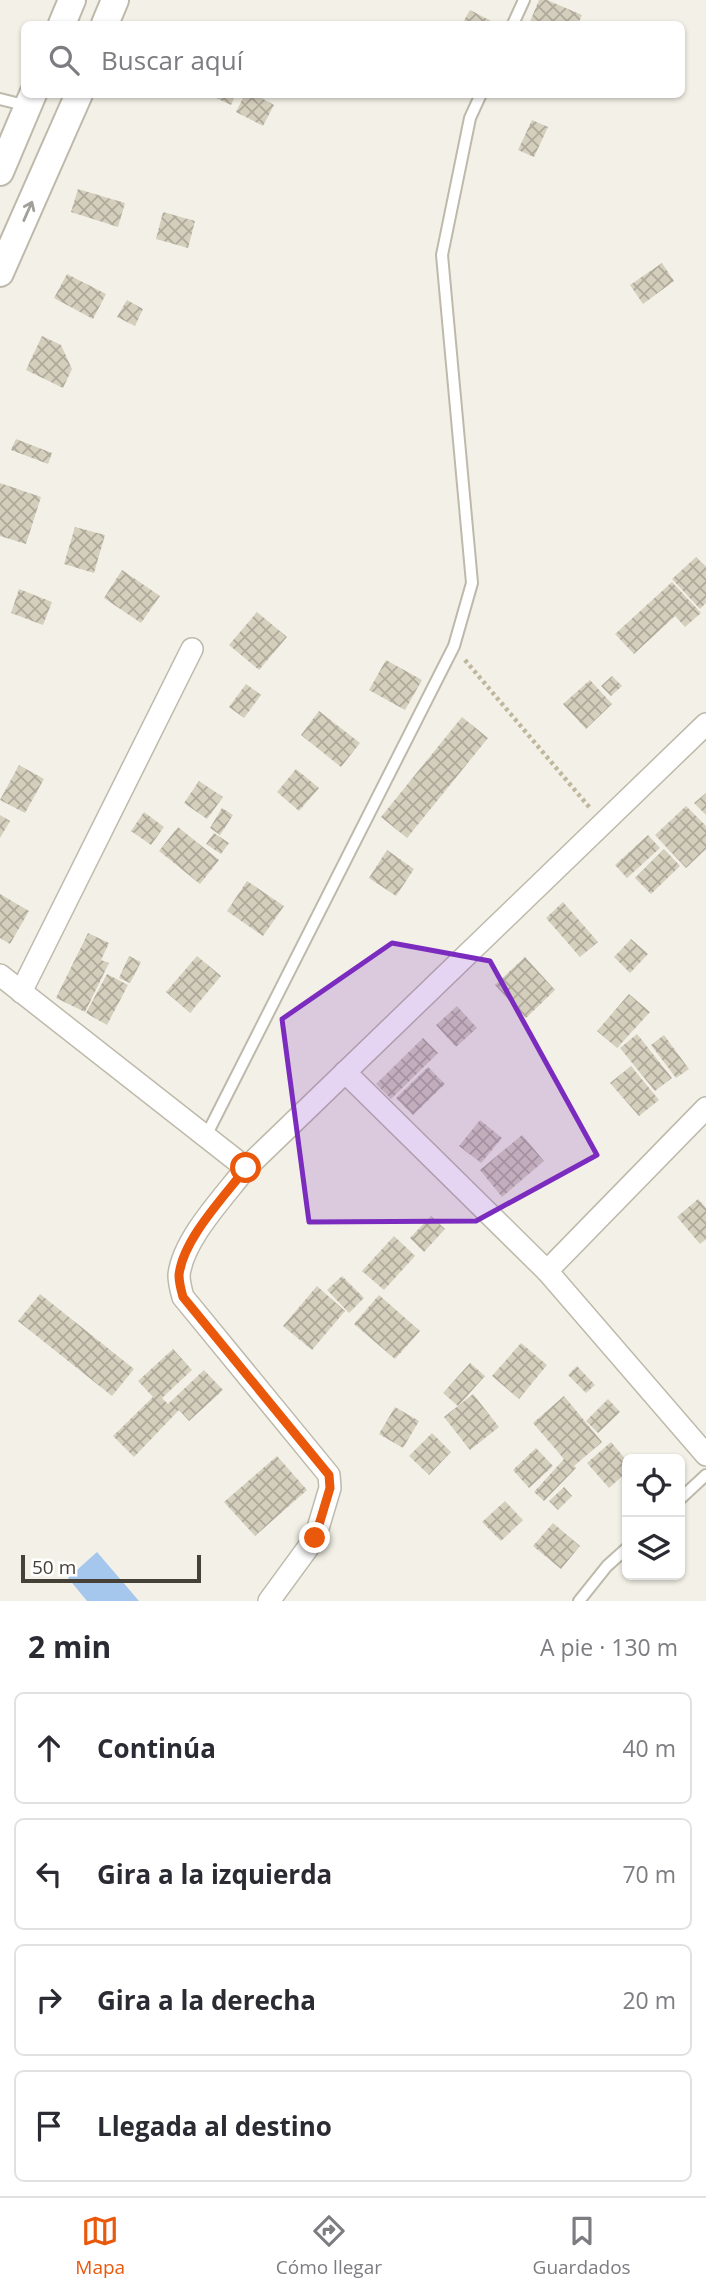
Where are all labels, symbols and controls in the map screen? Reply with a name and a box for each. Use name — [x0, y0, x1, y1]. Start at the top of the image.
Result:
search box — [21, 21, 685, 98]
icon: search — [45, 41, 83, 79]
text: Buscar aquí — [101, 42, 243, 78]
one-way arrow — [22, 200, 35, 222]
route start — [230, 1152, 261, 1183]
map controls — [622, 1454, 685, 1580]
button: locate — [622, 1454, 685, 1517]
button: layers — [622, 1517, 685, 1580]
route end — [299, 1522, 330, 1553]
scale bar — [21, 1552, 201, 1584]
text: 50 m — [32, 1554, 76, 1580]
text: 2 min — [28, 1626, 111, 1667]
text: A pie · 130 m — [540, 1631, 678, 1663]
icon: ahead — [30, 1729, 68, 1767]
text: Continúa — [97, 1730, 216, 1766]
text: 40 m — [622, 1732, 676, 1764]
icon: left — [30, 1855, 68, 1893]
text: Gira a la izquierda — [97, 1856, 332, 1892]
text: 70 m — [622, 1858, 676, 1890]
icon: right — [30, 1981, 68, 2019]
text: Gira a la derecha — [97, 1982, 316, 2018]
text: 20 m — [622, 1984, 676, 2016]
icon: arrive — [30, 2107, 68, 2145]
text: Llegada al destino — [97, 2108, 332, 2144]
tab: Mapa — [75, 2212, 125, 2280]
tab: Cómo llegar — [276, 2212, 382, 2280]
tab: Guardados — [533, 2212, 631, 2280]

